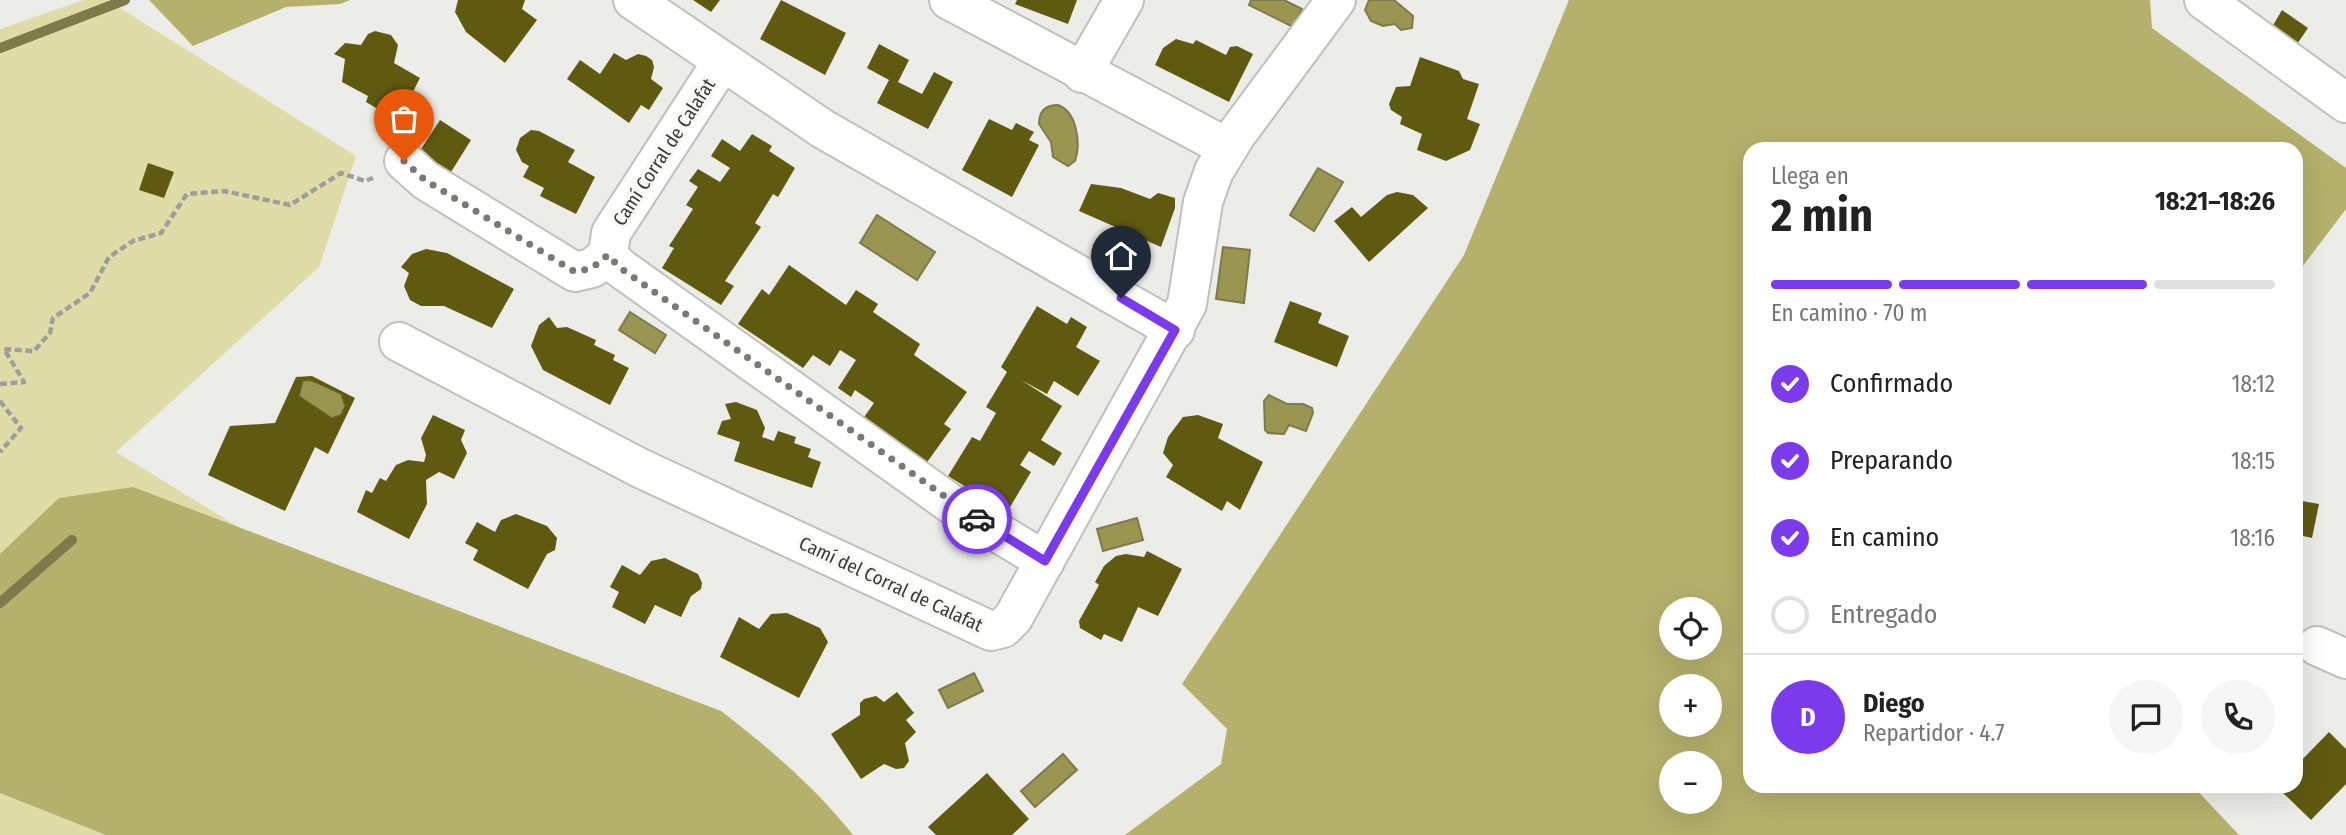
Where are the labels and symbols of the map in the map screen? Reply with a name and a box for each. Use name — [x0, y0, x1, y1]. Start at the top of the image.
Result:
street label: Camí Corral de Calafat — [608, 73, 721, 230]
pin — [374, 89, 434, 161]
pin — [1091, 226, 1151, 298]
courier — [942, 484, 1012, 554]
street label: Camí del Corral de Calafat — [796, 531, 987, 637]

